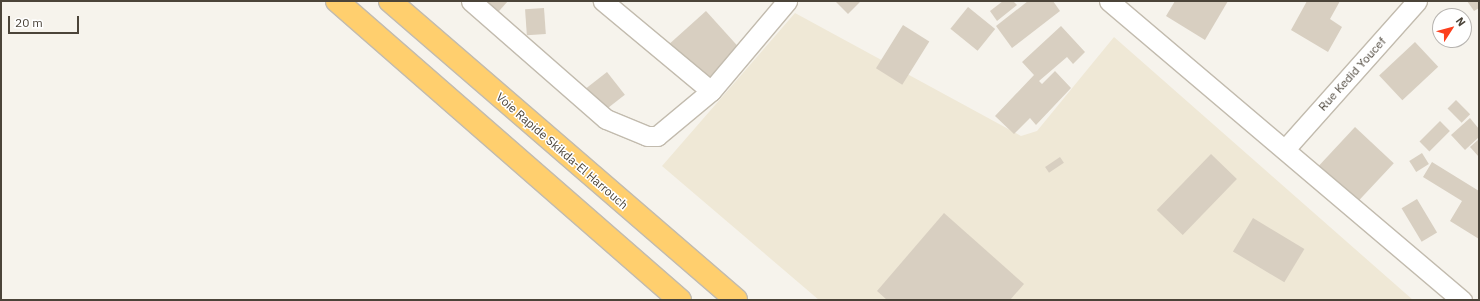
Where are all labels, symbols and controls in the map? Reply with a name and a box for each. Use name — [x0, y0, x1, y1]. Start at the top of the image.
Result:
scale bar — [10, 8, 81, 34]
north arrow — [1432, 8, 1472, 48]
text: N — [1453, 14, 1469, 29]
text: 20 m — [15, 15, 43, 30]
street label: Rue Kedid Youcef — [1315, 34, 1389, 114]
street label: Voie Rapide Skikda-El Harrouch — [493, 90, 631, 212]

